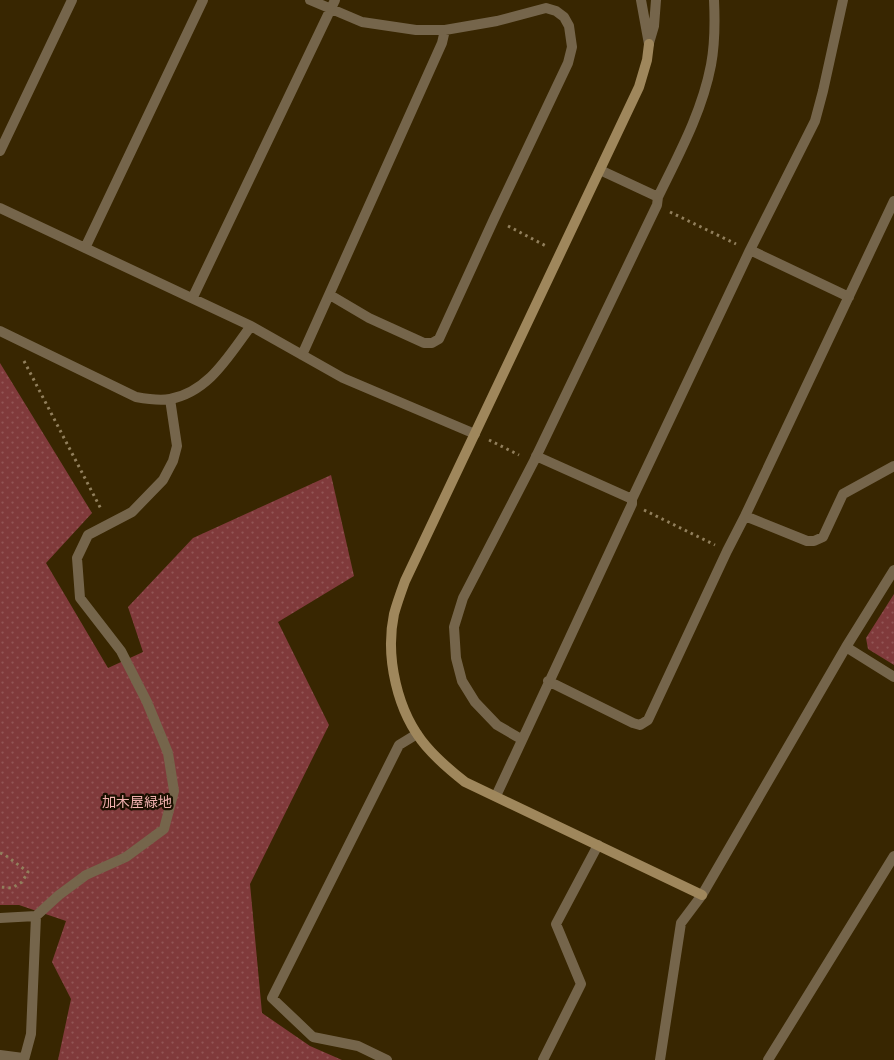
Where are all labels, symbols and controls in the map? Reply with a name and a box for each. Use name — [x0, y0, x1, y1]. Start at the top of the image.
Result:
park label: 加木屋緑地 — [102, 793, 172, 811]

